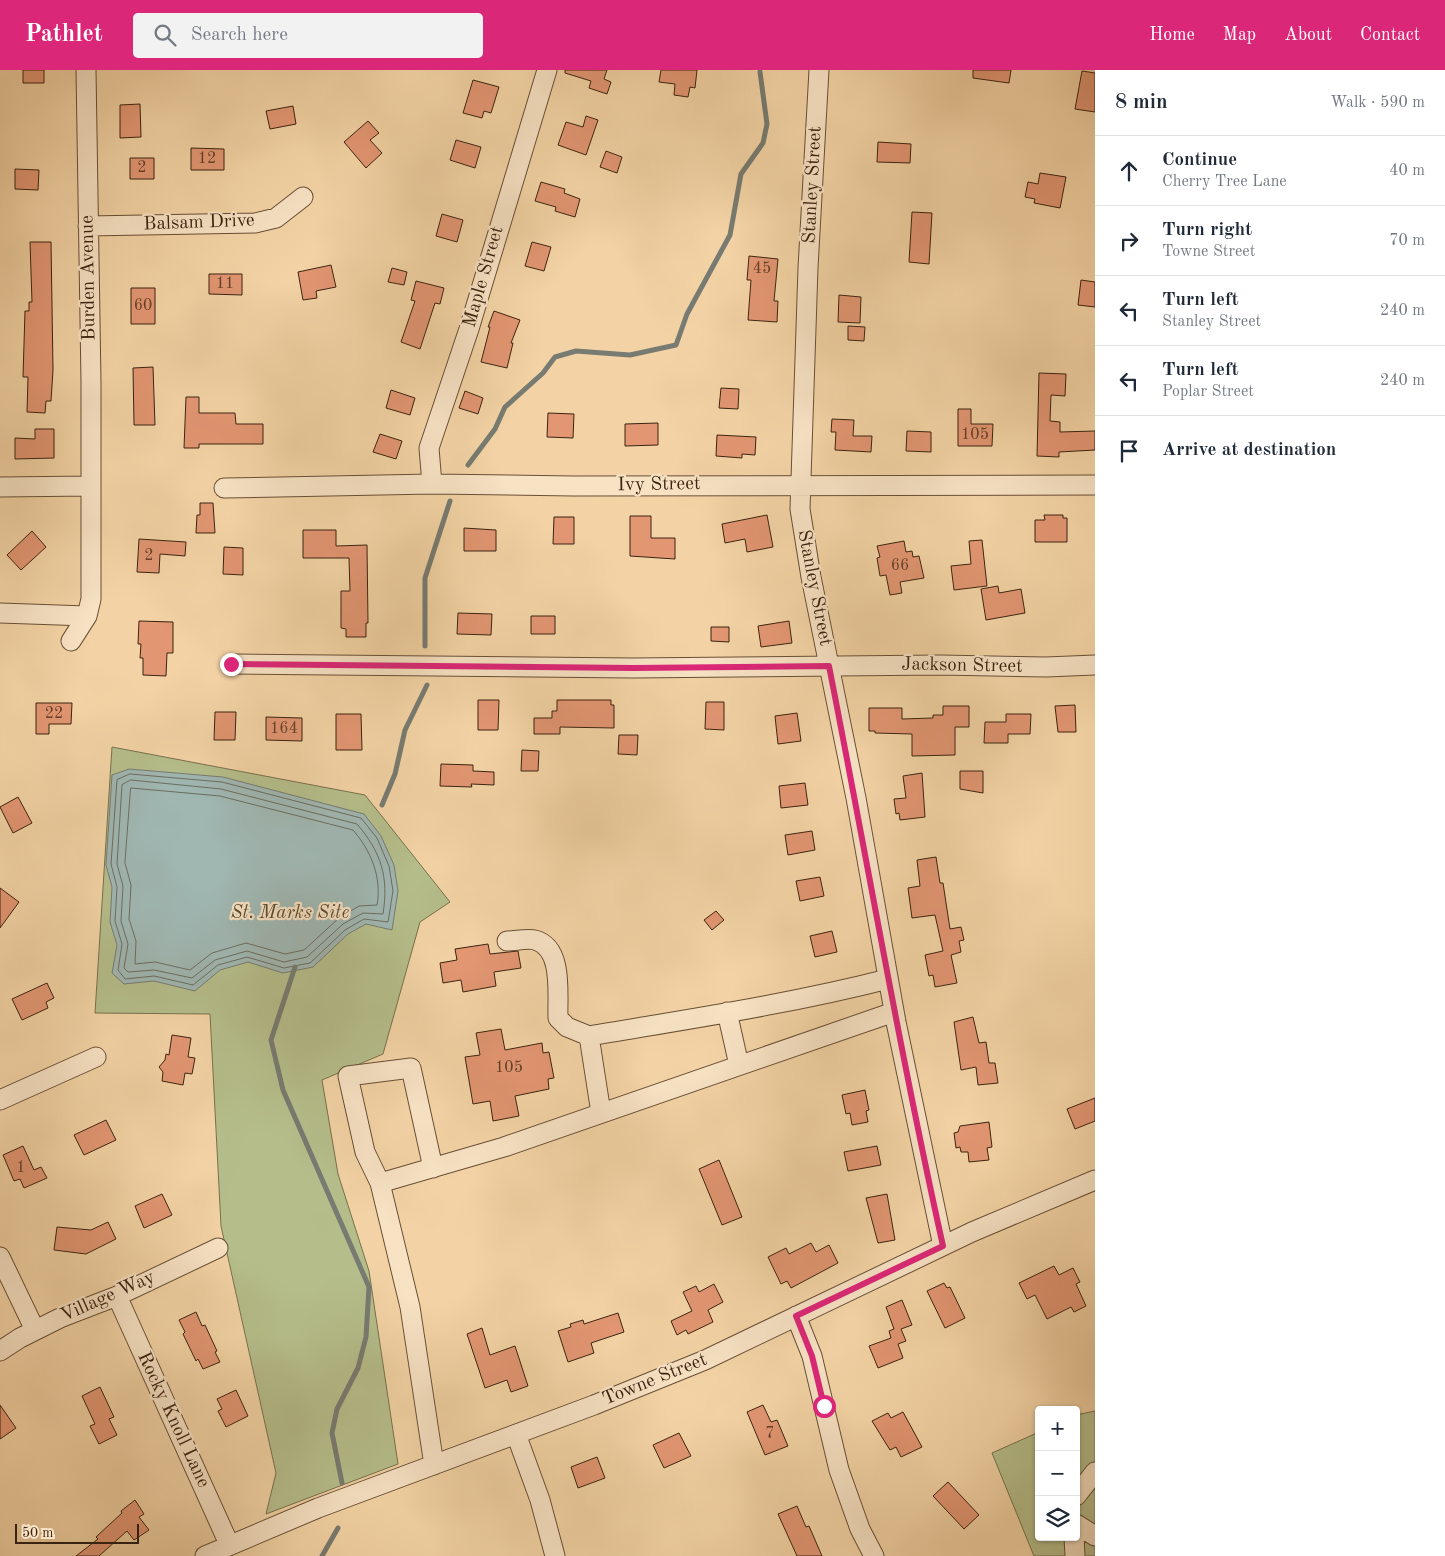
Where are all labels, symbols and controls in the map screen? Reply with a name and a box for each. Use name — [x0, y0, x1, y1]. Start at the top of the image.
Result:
search box — [133, 13, 483, 58]
icon: search — [151, 21, 179, 49]
text: Pathlet — [25, 23, 103, 47]
text: Search here — [191, 26, 288, 45]
text: Home — [1149, 26, 1195, 44]
text: Map — [1223, 26, 1256, 44]
text: About — [1284, 26, 1332, 44]
text: Contact — [1360, 26, 1420, 44]
text: 8 min — [1115, 92, 1168, 113]
text: Walk · 590 m — [1330, 95, 1425, 111]
street label: Stanley Street — [800, 126, 826, 244]
house number: 12 — [198, 151, 216, 167]
text: Continue — [1162, 151, 1237, 170]
icon: ahead — [1115, 157, 1143, 185]
house number: 2 — [137, 160, 147, 176]
text: 40 m — [1389, 163, 1425, 179]
text: Cherry Tree Lane — [1162, 174, 1287, 190]
street label: Balsam Drive — [143, 212, 255, 234]
street label: Burden Avenue — [78, 215, 100, 341]
text: Turn right — [1162, 221, 1252, 240]
street label: Maple Street — [460, 224, 508, 330]
icon: right — [1115, 227, 1143, 255]
text: 70 m — [1389, 233, 1425, 249]
text: Towne Street — [1162, 244, 1255, 260]
house number: 45 — [753, 261, 771, 277]
house number: 11 — [216, 276, 234, 292]
text: Turn left — [1162, 291, 1239, 310]
icon: left — [1115, 297, 1143, 325]
house number: 60 — [134, 298, 152, 314]
text: 240 m — [1380, 303, 1425, 319]
text: Stanley Street — [1162, 314, 1261, 330]
text: Turn left — [1162, 361, 1239, 380]
icon: left — [1115, 367, 1143, 395]
text: 240 m — [1380, 373, 1425, 389]
text: Poplar Street — [1162, 384, 1254, 400]
house number: 105 — [961, 427, 989, 443]
icon: arrive — [1115, 437, 1143, 465]
text: Arrive at destination — [1162, 441, 1336, 460]
street label: Ivy Street — [617, 475, 701, 495]
street label: Stanley Street — [793, 528, 835, 648]
house number: 2 — [144, 548, 154, 564]
house number: 66 — [891, 558, 909, 574]
route end — [220, 653, 243, 676]
street label: Jackson Street — [901, 655, 1023, 677]
house number: 22 — [45, 706, 63, 722]
house number: 164 — [270, 721, 298, 737]
park label: St. Marks Site — [231, 904, 349, 923]
house number: 105 — [495, 1060, 523, 1076]
house number: 1 — [16, 1160, 26, 1176]
street label: Village Way — [58, 1268, 158, 1326]
street label: Rocky Knoll Lane — [133, 1349, 213, 1491]
street label: Towne Street — [600, 1350, 710, 1410]
route start — [813, 1395, 836, 1418]
map controls — [1035, 1406, 1080, 1541]
button: + — [1035, 1406, 1080, 1451]
house number: 7 — [765, 1426, 775, 1442]
button: − — [1035, 1451, 1080, 1496]
button: layers — [1035, 1496, 1080, 1541]
scale bar — [15, 1521, 139, 1544]
text: 50 m — [22, 1526, 53, 1540]

